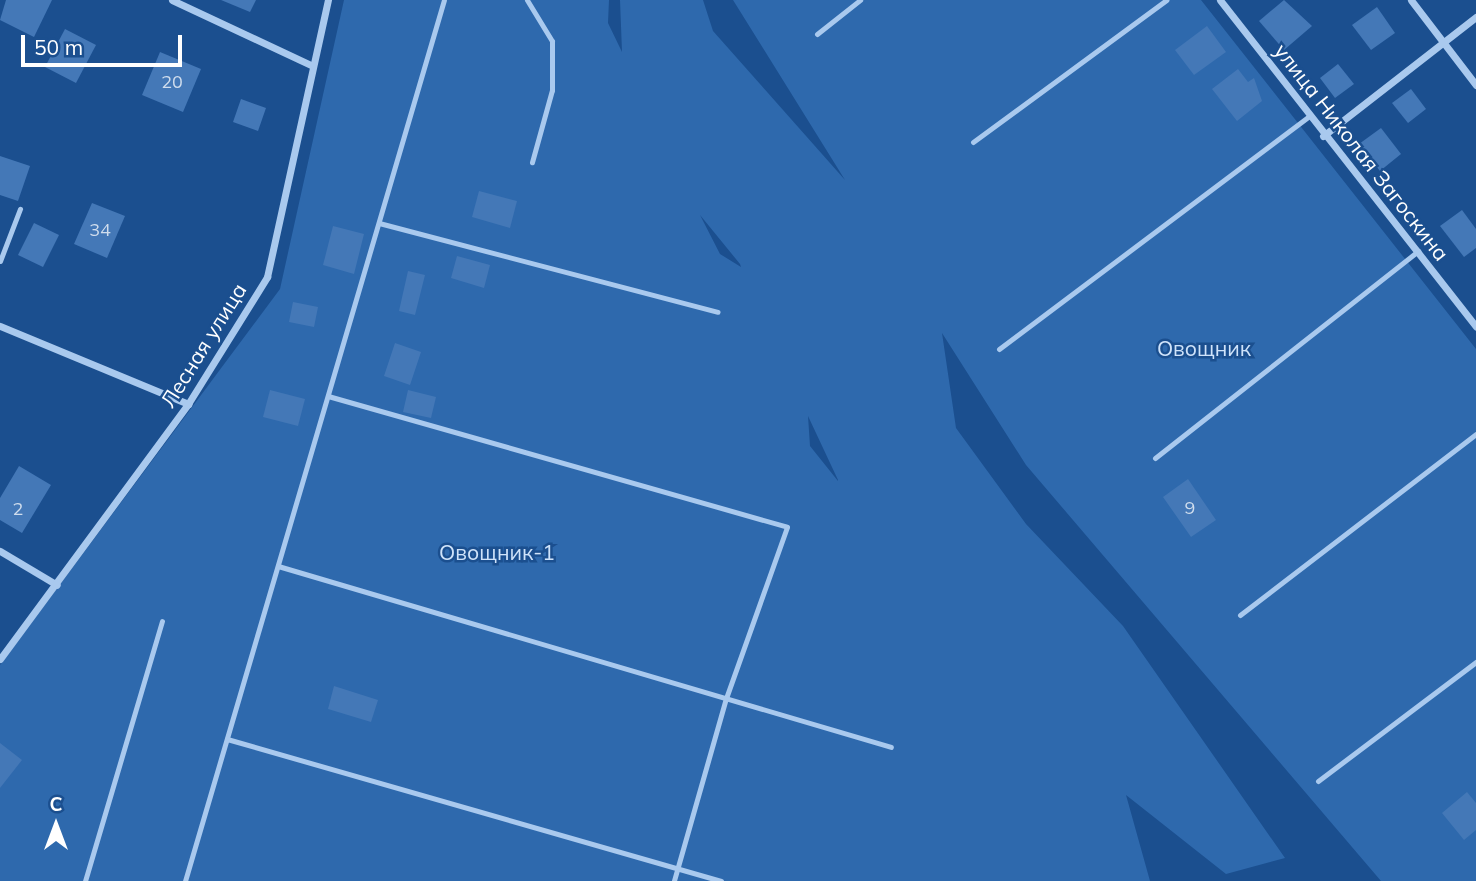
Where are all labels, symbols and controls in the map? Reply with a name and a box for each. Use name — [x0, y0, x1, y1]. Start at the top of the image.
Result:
scale bar — [24, 21, 186, 65]
text: 50 m — [34, 34, 83, 60]
street label: улица Николая Загоскина — [1269, 38, 1455, 266]
house number: 20 — [161, 71, 183, 93]
house number: 34 — [89, 219, 111, 241]
street label: Лесная улица — [155, 278, 251, 412]
park label: Овощник — [1157, 335, 1251, 361]
house number: 9 — [1185, 497, 1195, 519]
house number: 2 — [13, 498, 23, 520]
park label: Овощник-1 — [439, 539, 555, 565]
north arrow — [21, 790, 91, 860]
text: С — [49, 792, 63, 816]

